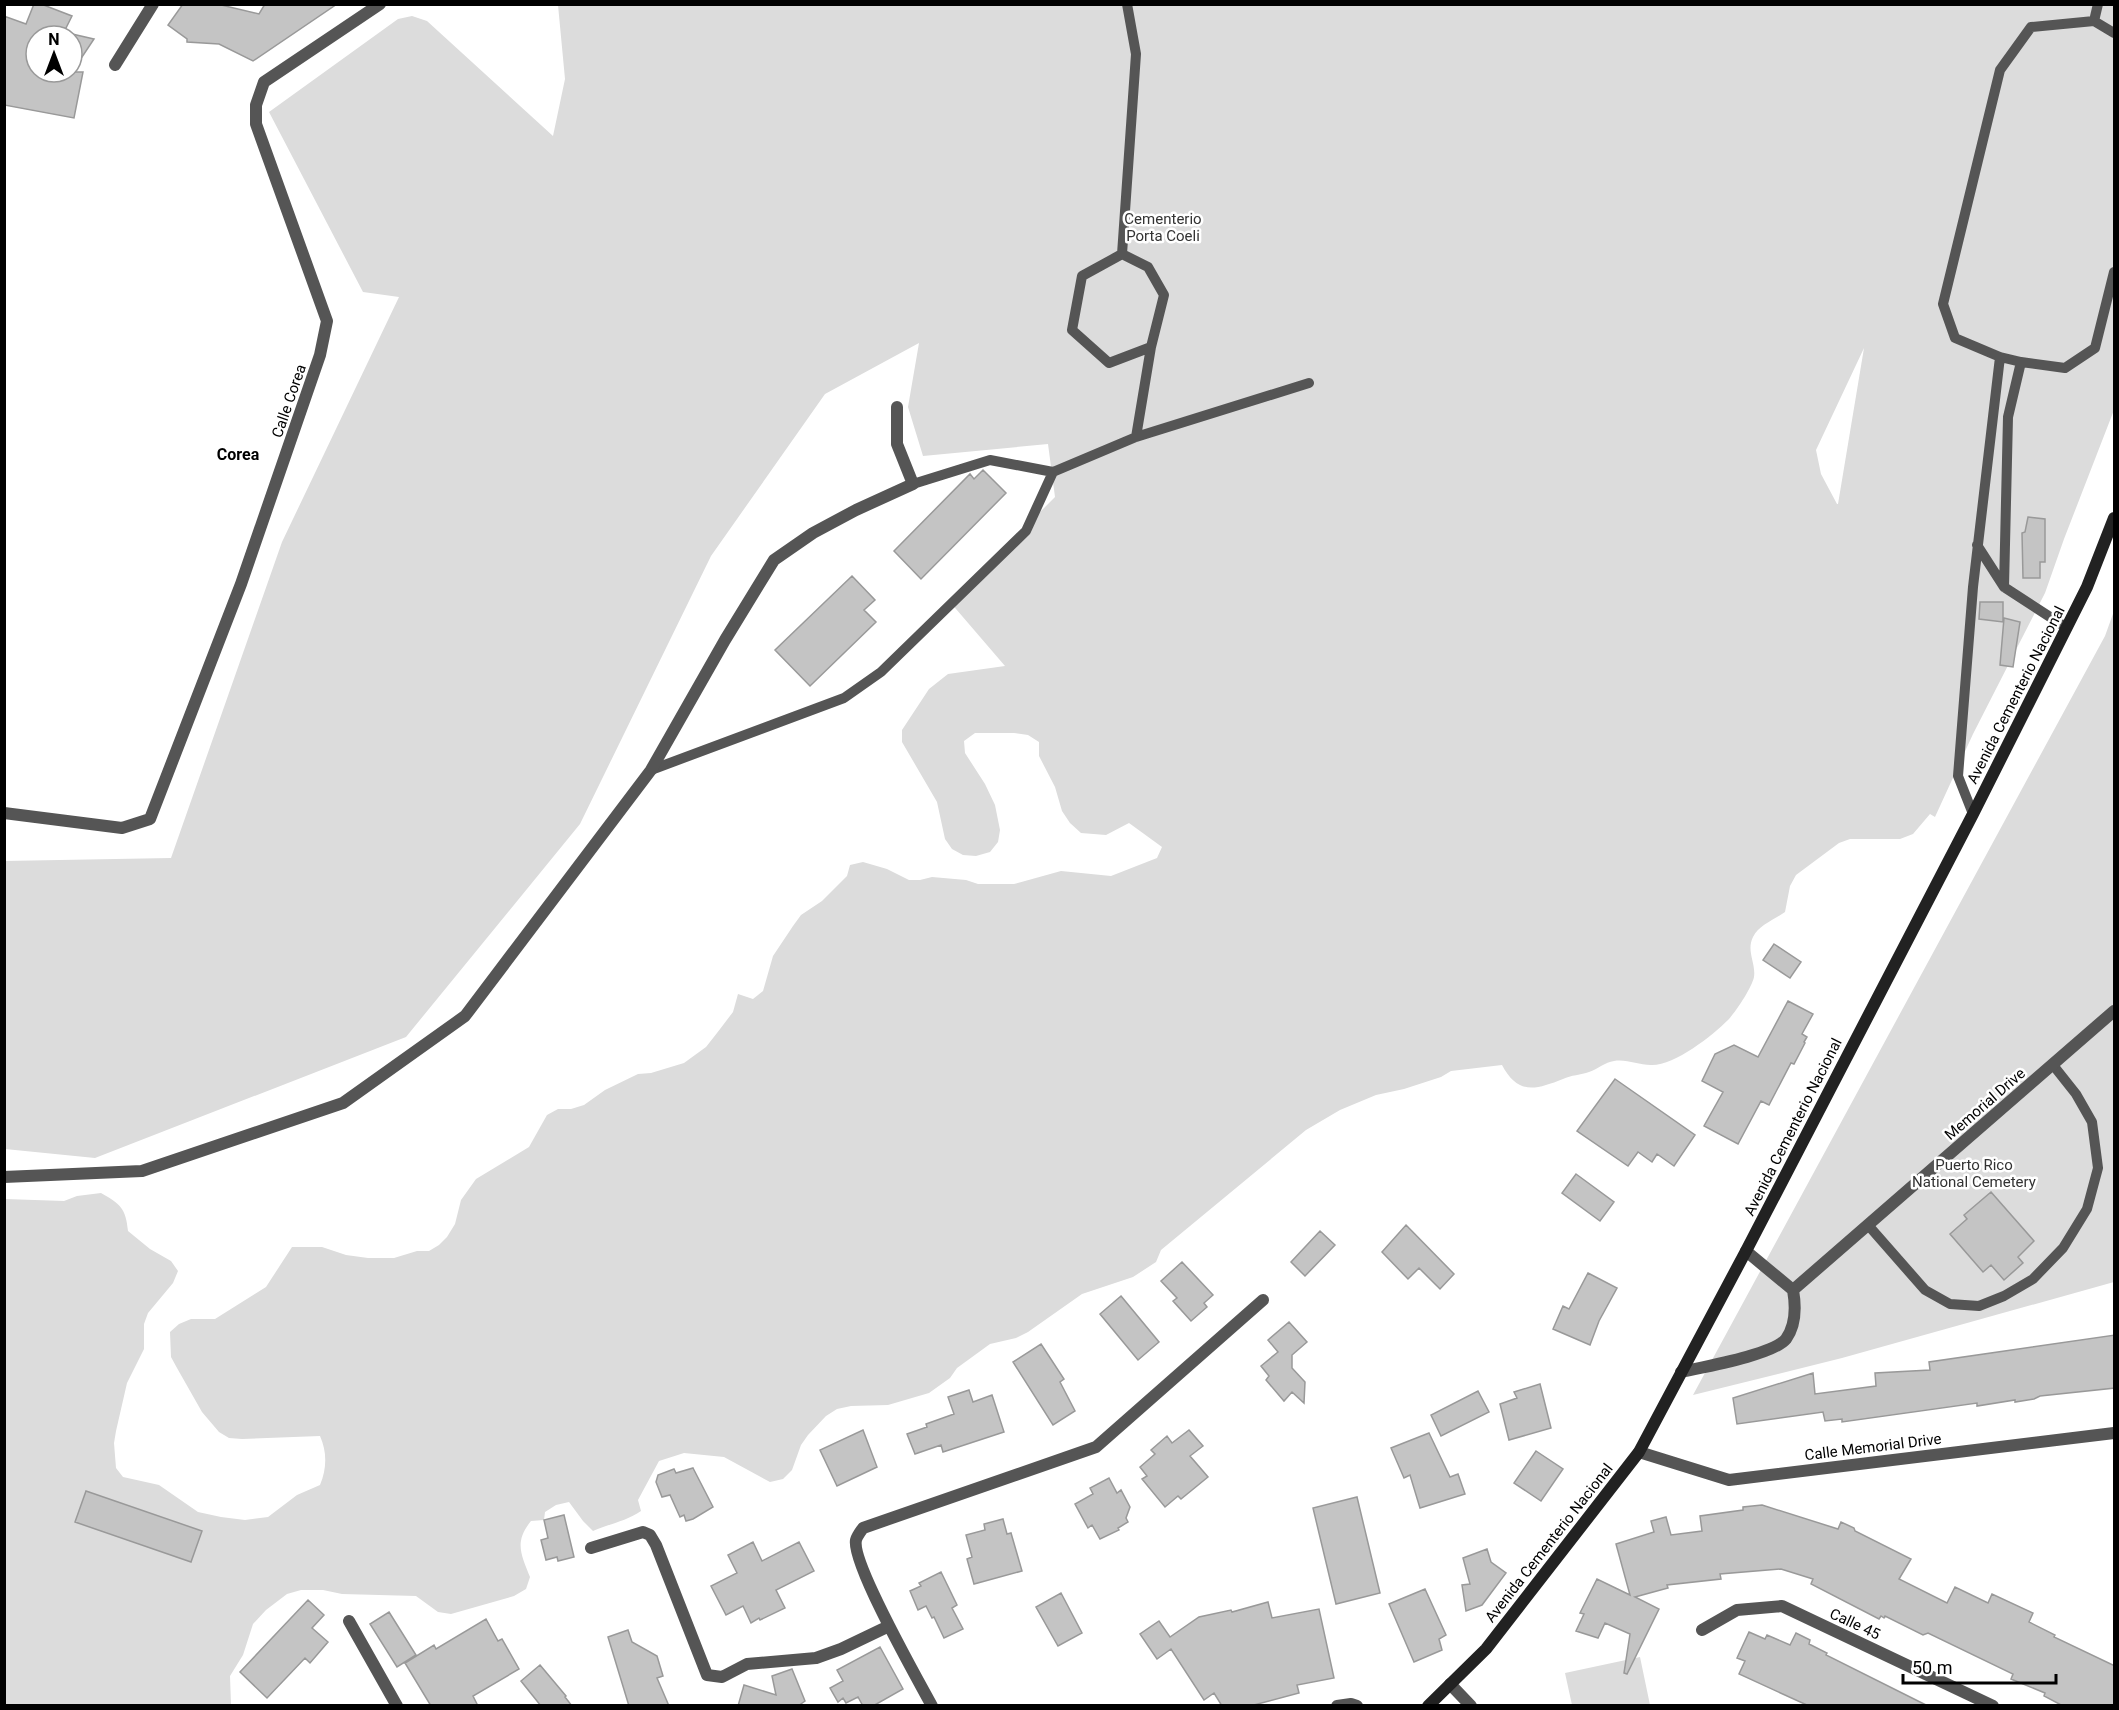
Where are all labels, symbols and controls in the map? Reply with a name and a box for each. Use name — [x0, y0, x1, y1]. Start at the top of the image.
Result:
north arrow — [24, 24, 84, 84]
text: N — [48, 30, 60, 49]
park label: Cementerio Porta Coeli — [1124, 210, 1202, 245]
street label: Calle Corea — [268, 362, 310, 440]
district label: Corea — [217, 445, 260, 464]
street label: Avenida Cementerio Nacional — [1963, 603, 2069, 787]
street label: Avenida Cementerio Nacional — [1740, 1035, 1846, 1219]
street label: Memorial Drive — [1941, 1064, 2029, 1144]
park label: Puerto Rico National Cemetery — [1912, 1156, 2036, 1191]
street label: Calle Memorial Drive — [1804, 1430, 1942, 1464]
street label: Avenida Cementerio Nacional — [1481, 1460, 1617, 1626]
street label: Calle 45 — [1827, 1604, 1883, 1644]
scale bar — [1903, 1647, 2056, 1685]
text: 50 m — [1912, 1657, 1952, 1678]

